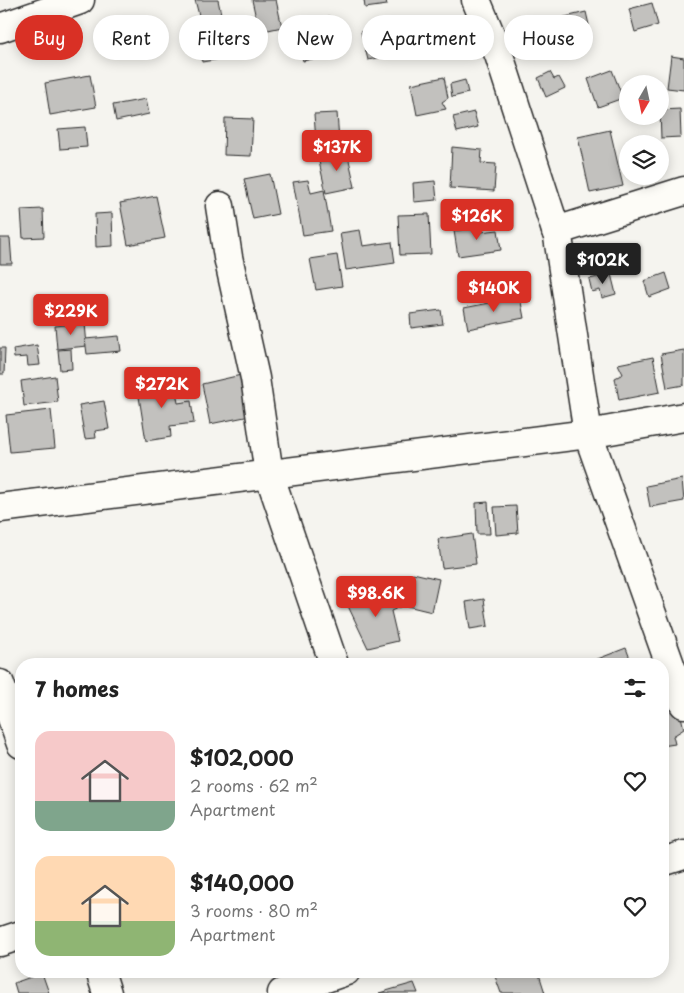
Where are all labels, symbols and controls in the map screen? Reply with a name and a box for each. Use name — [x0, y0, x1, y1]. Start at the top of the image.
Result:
chip: Buy — [15, 15, 83, 60]
chip: Rent — [93, 15, 169, 60]
chip: Filters — [179, 15, 268, 60]
chip: New — [278, 15, 352, 60]
chip: Apartment — [362, 15, 494, 60]
chip: House — [504, 15, 593, 60]
north arrow — [619, 75, 669, 125]
map controls — [619, 75, 669, 185]
pin: $137K — [302, 130, 372, 172]
text: $137K — [313, 134, 361, 158]
button: layers — [619, 135, 669, 185]
pin: $126K — [442, 198, 512, 241]
text: $126K — [452, 203, 502, 227]
pin: $102K — [568, 242, 638, 285]
text: $102K — [577, 247, 629, 271]
pin: $140K — [459, 270, 529, 313]
text: $140K — [468, 275, 520, 299]
pin: $229K — [36, 294, 106, 336]
text: $229K — [44, 298, 98, 322]
pin: $272K — [127, 366, 197, 409]
text: $272K — [135, 371, 189, 395]
pin: $98.6K — [335, 576, 417, 618]
text: $98.6K — [347, 580, 405, 604]
text: 7 homes — [35, 672, 119, 704]
icon: filters — [621, 674, 649, 702]
text: $102,000 — [190, 741, 294, 773]
icon: home — [75, 751, 135, 811]
icon: heart — [621, 767, 649, 795]
text: 2 rooms · 62 m² — [190, 773, 318, 797]
text: Apartment — [190, 797, 275, 821]
text: $140,000 — [190, 866, 294, 898]
icon: home — [75, 876, 135, 936]
icon: heart — [621, 892, 649, 920]
text: 3 rooms · 80 m² — [190, 898, 318, 922]
text: Apartment — [190, 922, 275, 946]

